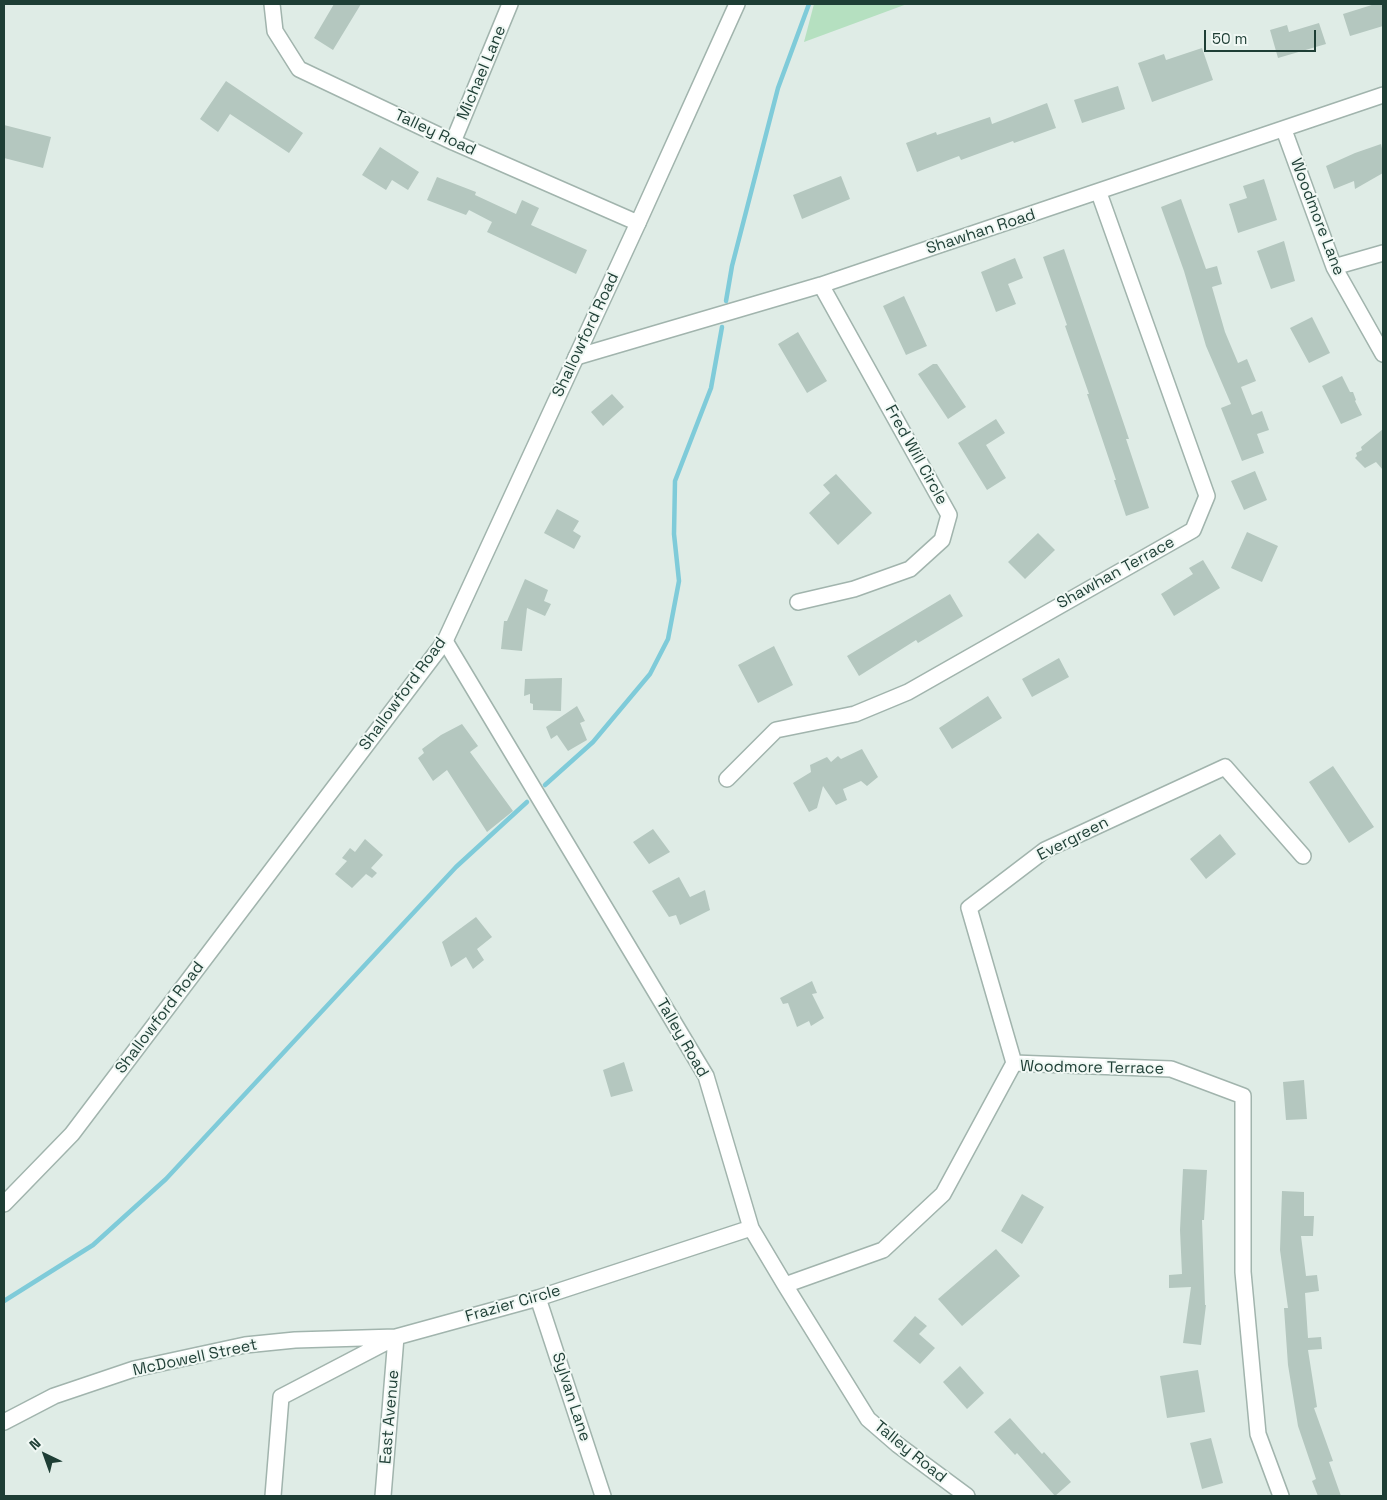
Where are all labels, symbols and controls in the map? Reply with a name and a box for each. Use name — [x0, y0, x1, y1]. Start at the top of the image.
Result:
scale bar — [1207, 20, 1320, 52]
street label: Michael Lane — [453, 23, 511, 123]
text: 50 m — [1212, 29, 1247, 48]
street label: Talley Road — [391, 106, 479, 160]
street label: Woodmore Lane — [1286, 156, 1348, 278]
street label: Shawhan Road — [924, 205, 1038, 259]
street label: Shallowford Road — [549, 270, 623, 400]
street label: Fred Will Circle — [881, 402, 951, 508]
street label: Shawhan Terrace — [1054, 533, 1178, 613]
street label: Shallowford Road — [355, 634, 451, 754]
street label: Evergreen — [1034, 813, 1112, 865]
street label: Shallowford Road — [112, 958, 208, 1078]
street label: Talley Road — [652, 995, 712, 1081]
street label: Woodmore Terrace — [1020, 1057, 1164, 1079]
street label: Frazier Circle — [463, 1281, 563, 1327]
street label: McDowell Street — [131, 1335, 259, 1381]
street label: Sylvan Lane — [548, 1350, 594, 1444]
street label: East Avenue — [376, 1369, 404, 1465]
street label: Talley Road — [870, 1417, 950, 1487]
north arrow — [20, 1430, 70, 1480]
text: N — [25, 1434, 44, 1454]

